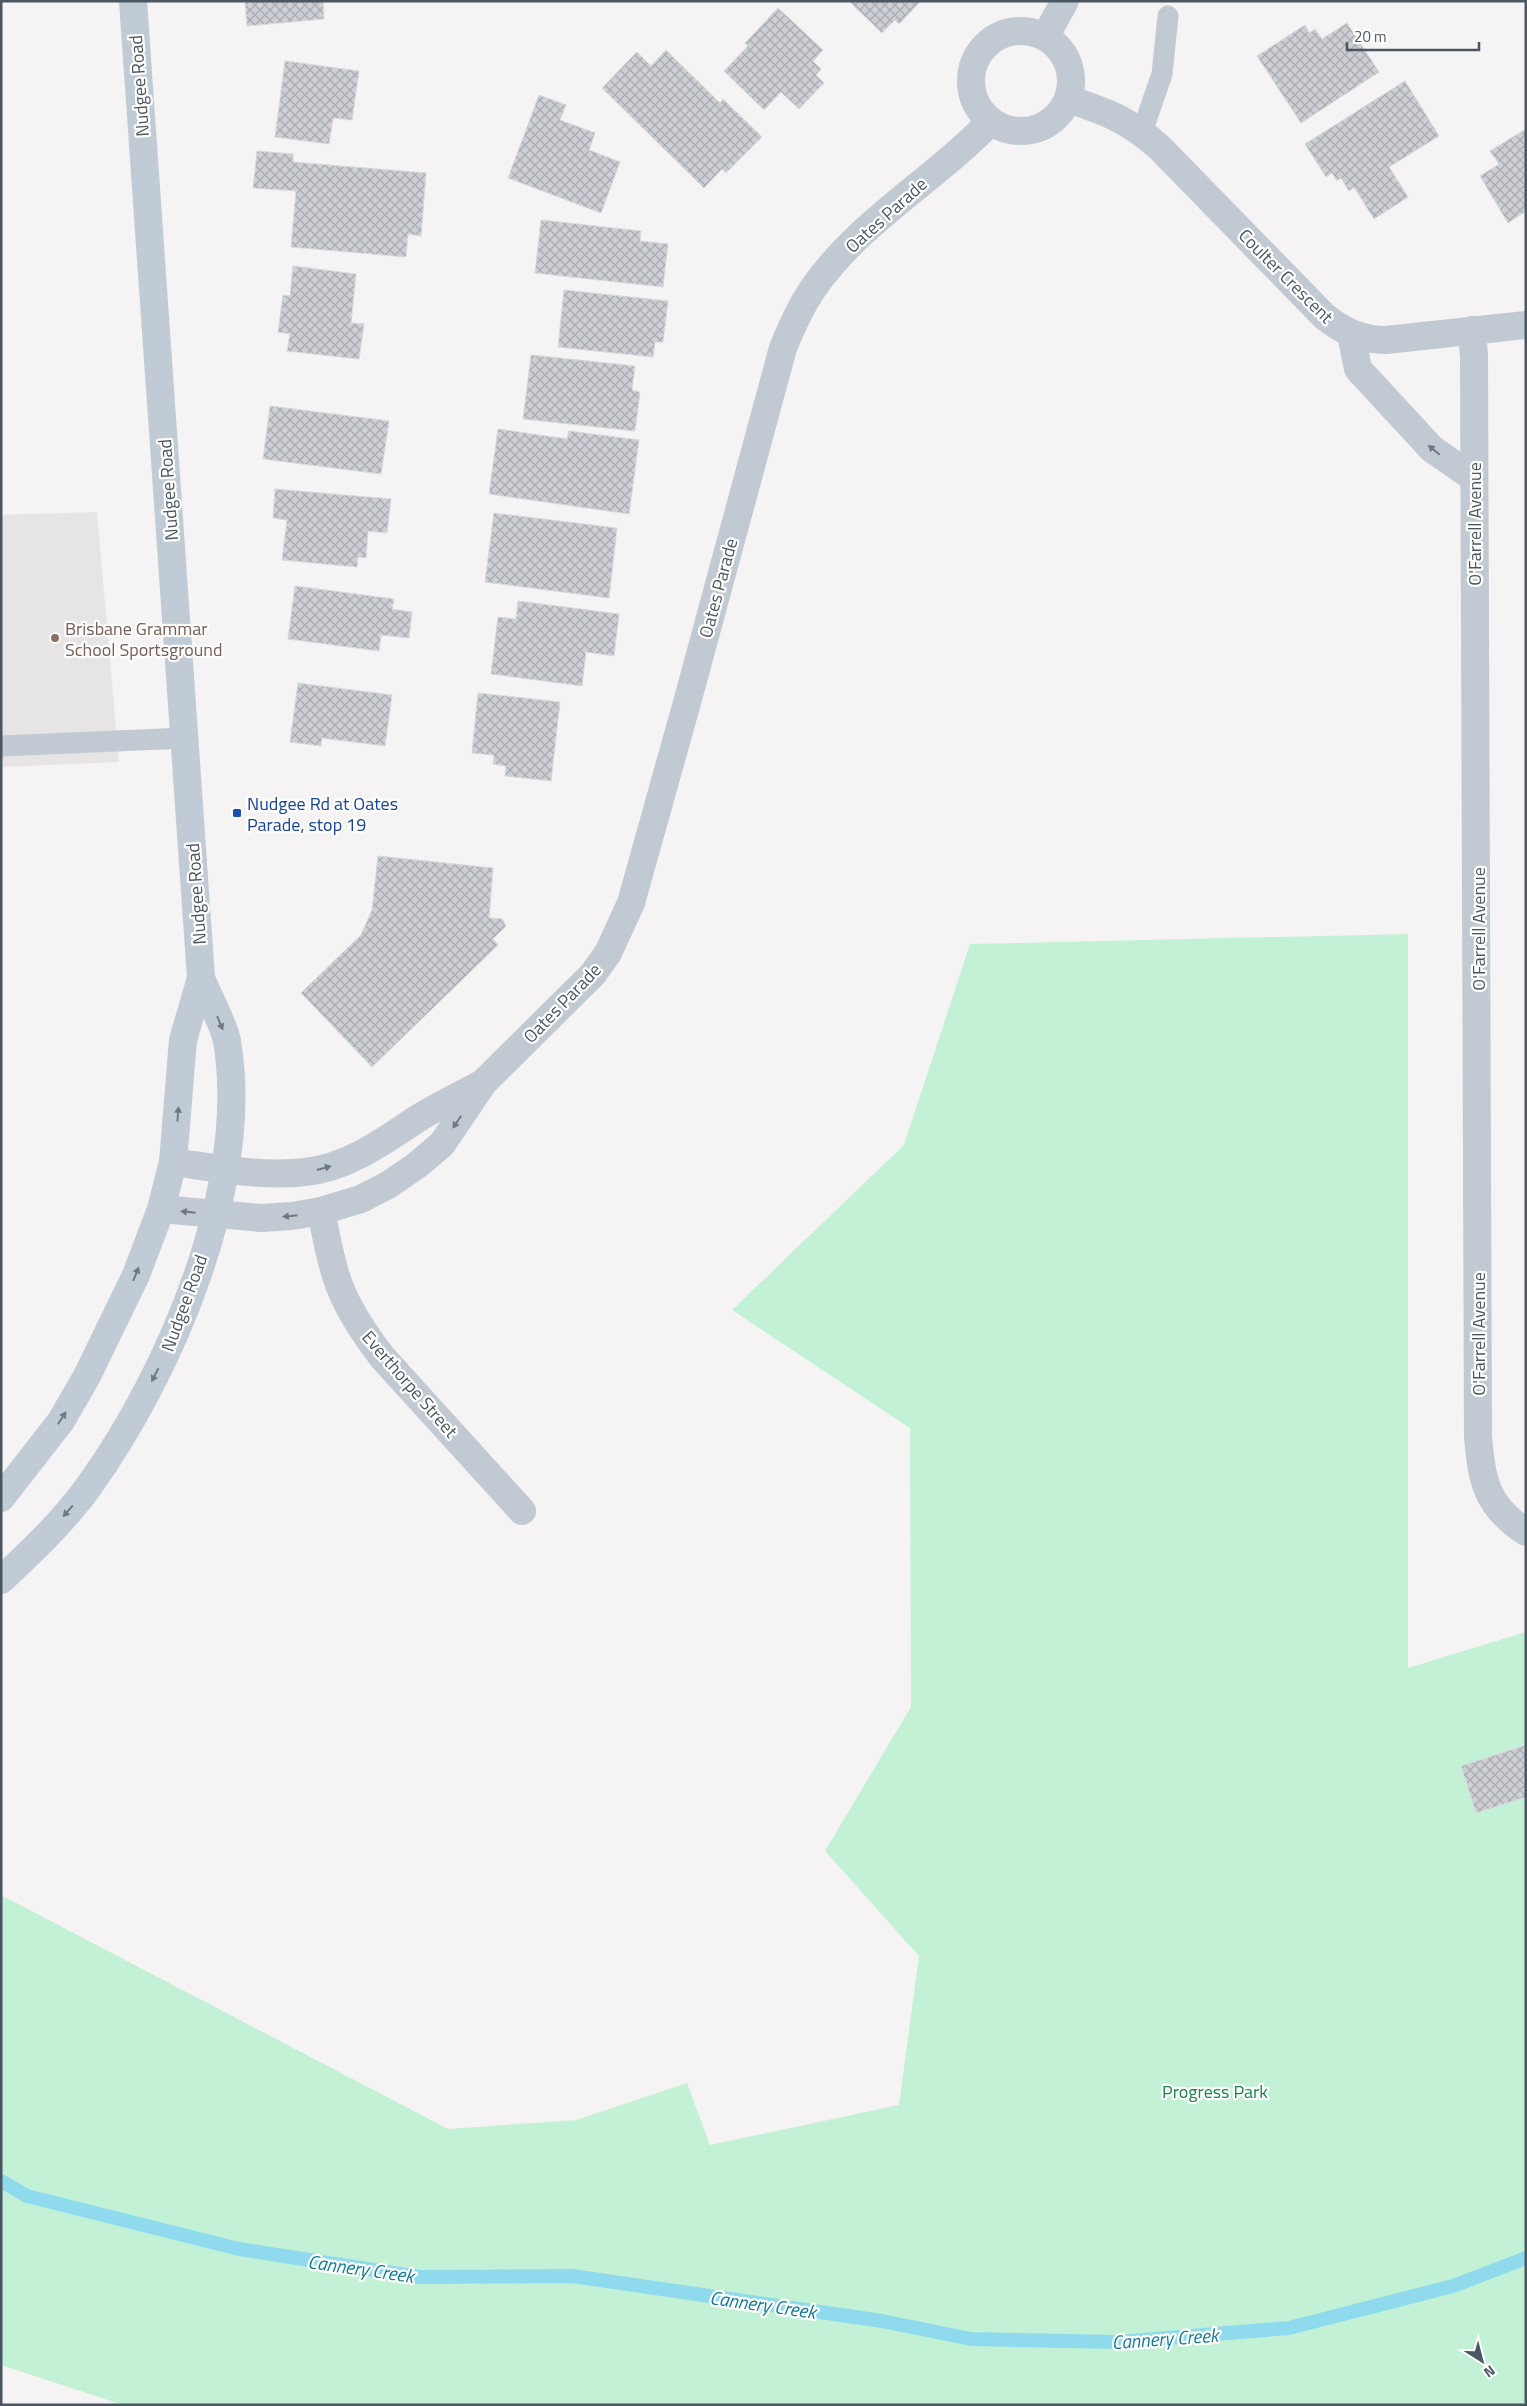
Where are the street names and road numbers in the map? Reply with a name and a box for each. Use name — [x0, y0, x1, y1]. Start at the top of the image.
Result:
street label: Nudgee Road — [122, 34, 156, 138]
street label: Oates Parade — [839, 171, 933, 259]
street label: Coulter Crescent — [1232, 222, 1340, 330]
street label: Nudgee Road — [151, 438, 185, 542]
street label: O'Farrell Avenue — [1461, 462, 1488, 586]
street label: Oates Parade — [692, 535, 744, 641]
street label: Nudgee Road — [179, 842, 213, 946]
street label: O'Farrell Avenue — [1465, 867, 1492, 991]
street label: Oates Parade — [517, 957, 607, 1049]
street label: Nudgee Road — [154, 1251, 214, 1355]
street label: O'Farrell Avenue — [1465, 1272, 1492, 1396]
street label: Everthorpe Street — [356, 1324, 465, 1444]

